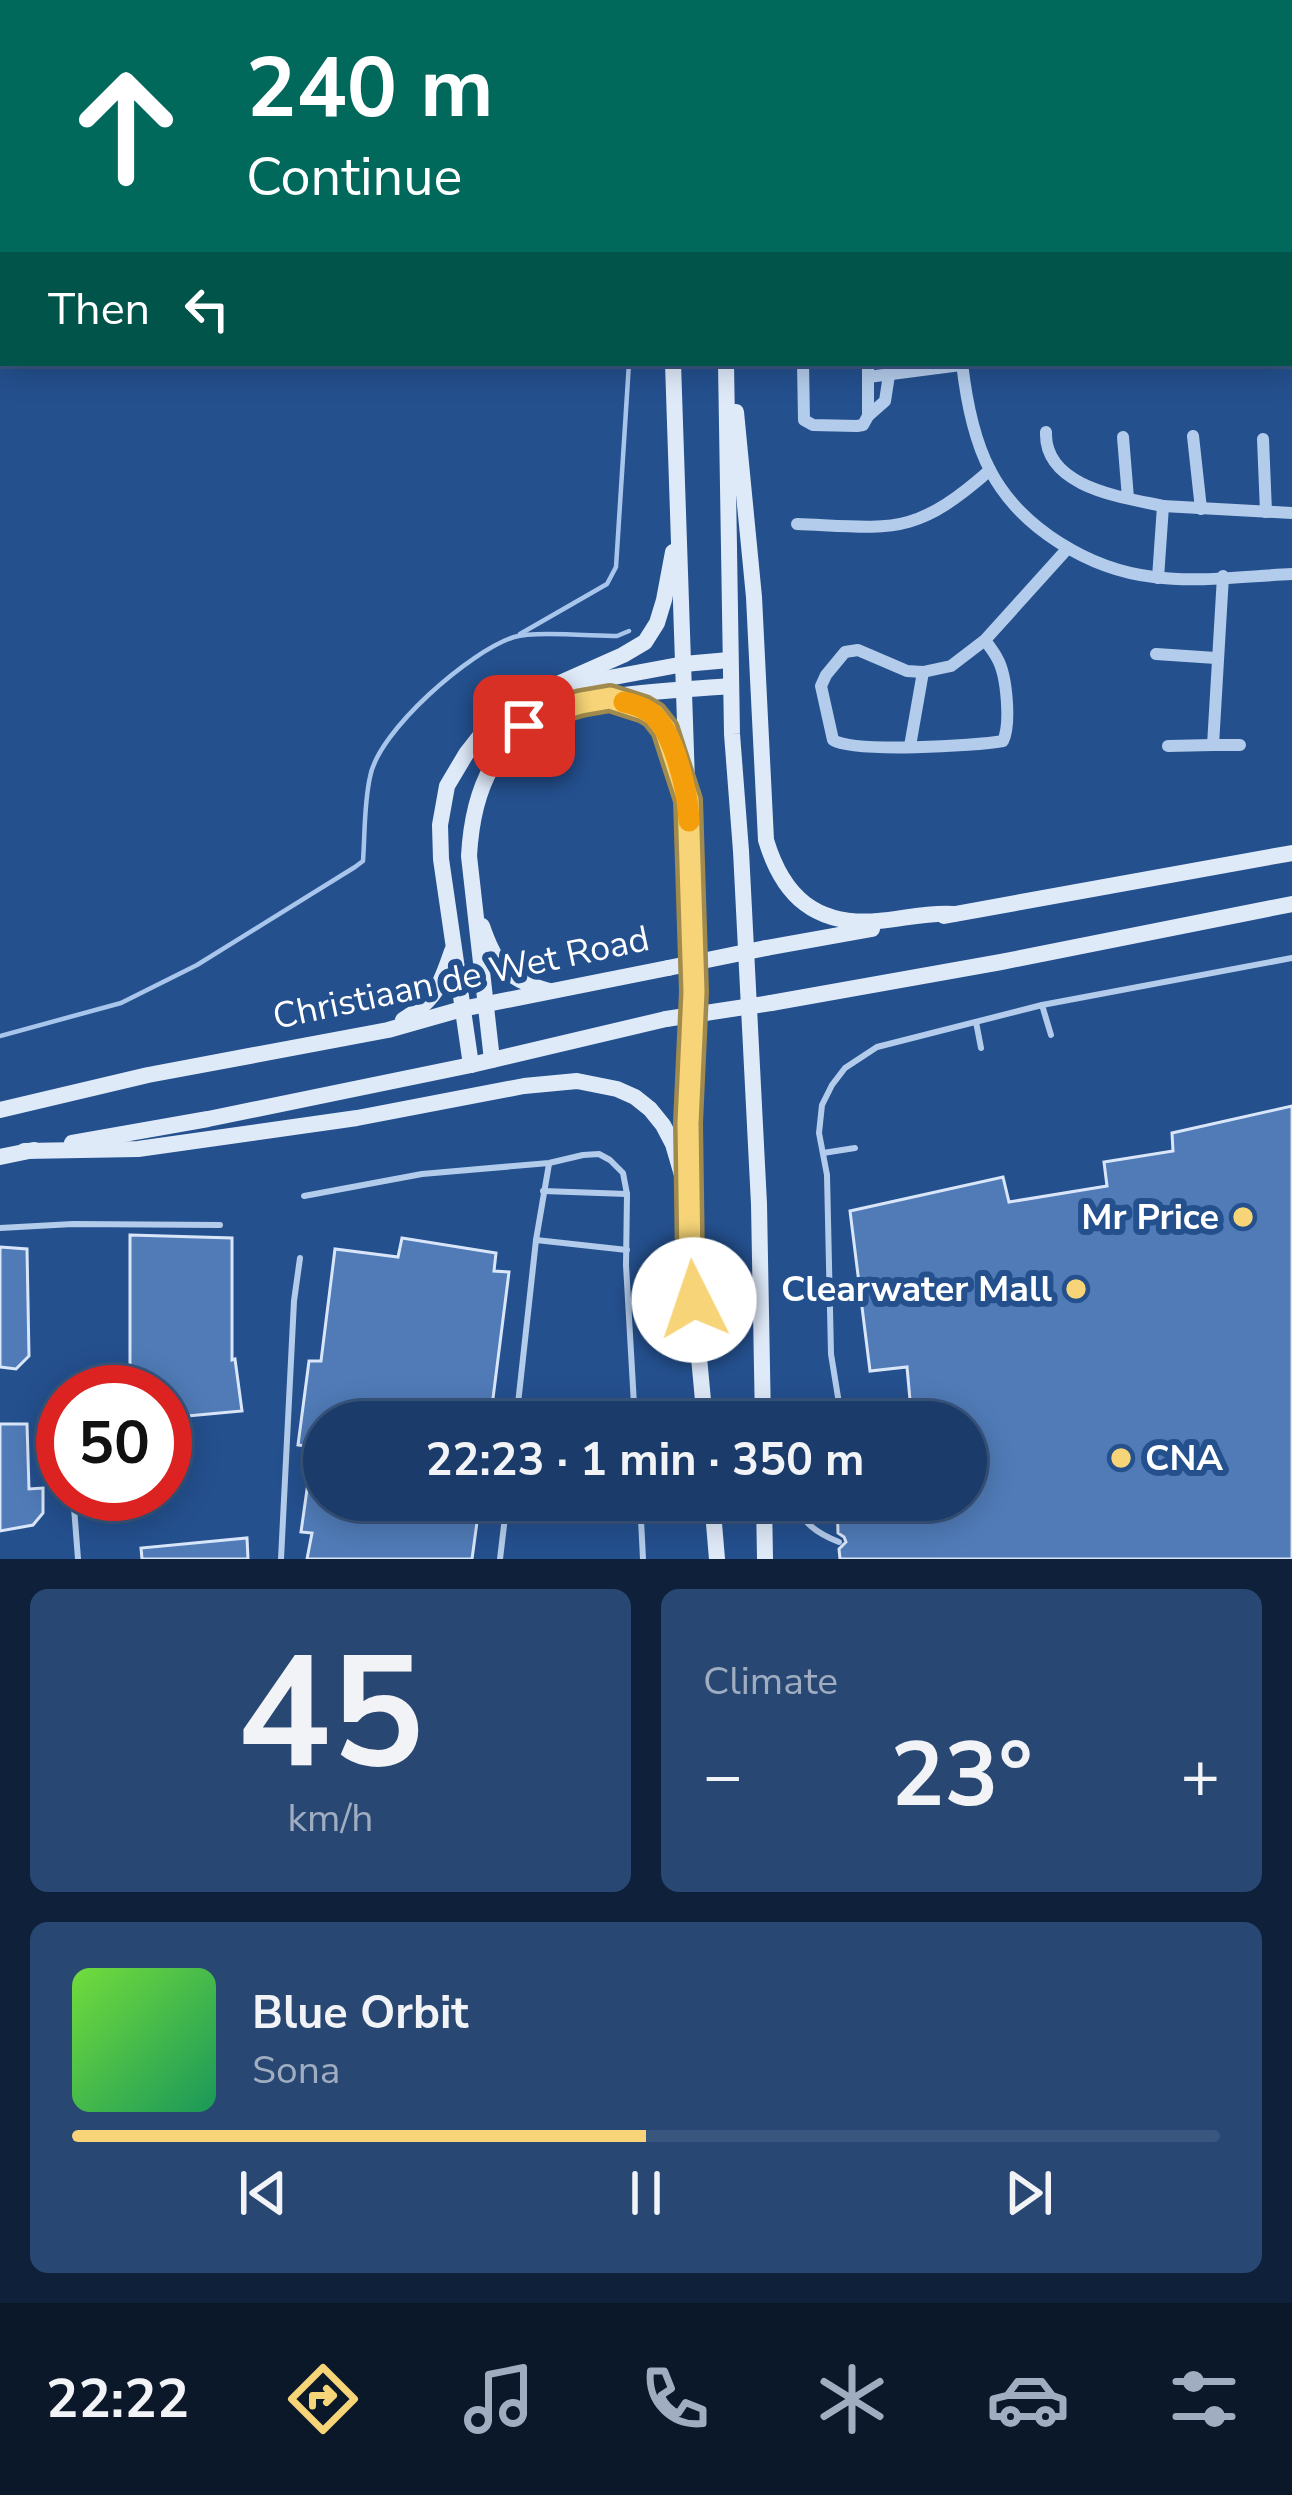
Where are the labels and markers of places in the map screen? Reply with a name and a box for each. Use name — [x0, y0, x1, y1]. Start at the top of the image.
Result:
pin — [473, 675, 575, 777]
place label: Mr Price — [1081, 1193, 1219, 1242]
marker: Mr Price — [1230, 1204, 1256, 1230]
place label: Clearwater Mall — [781, 1265, 1053, 1314]
marker: Clearwater Mall — [1063, 1276, 1089, 1302]
place label: CNA — [1145, 1434, 1223, 1483]
marker: CNA — [1108, 1445, 1134, 1471]

